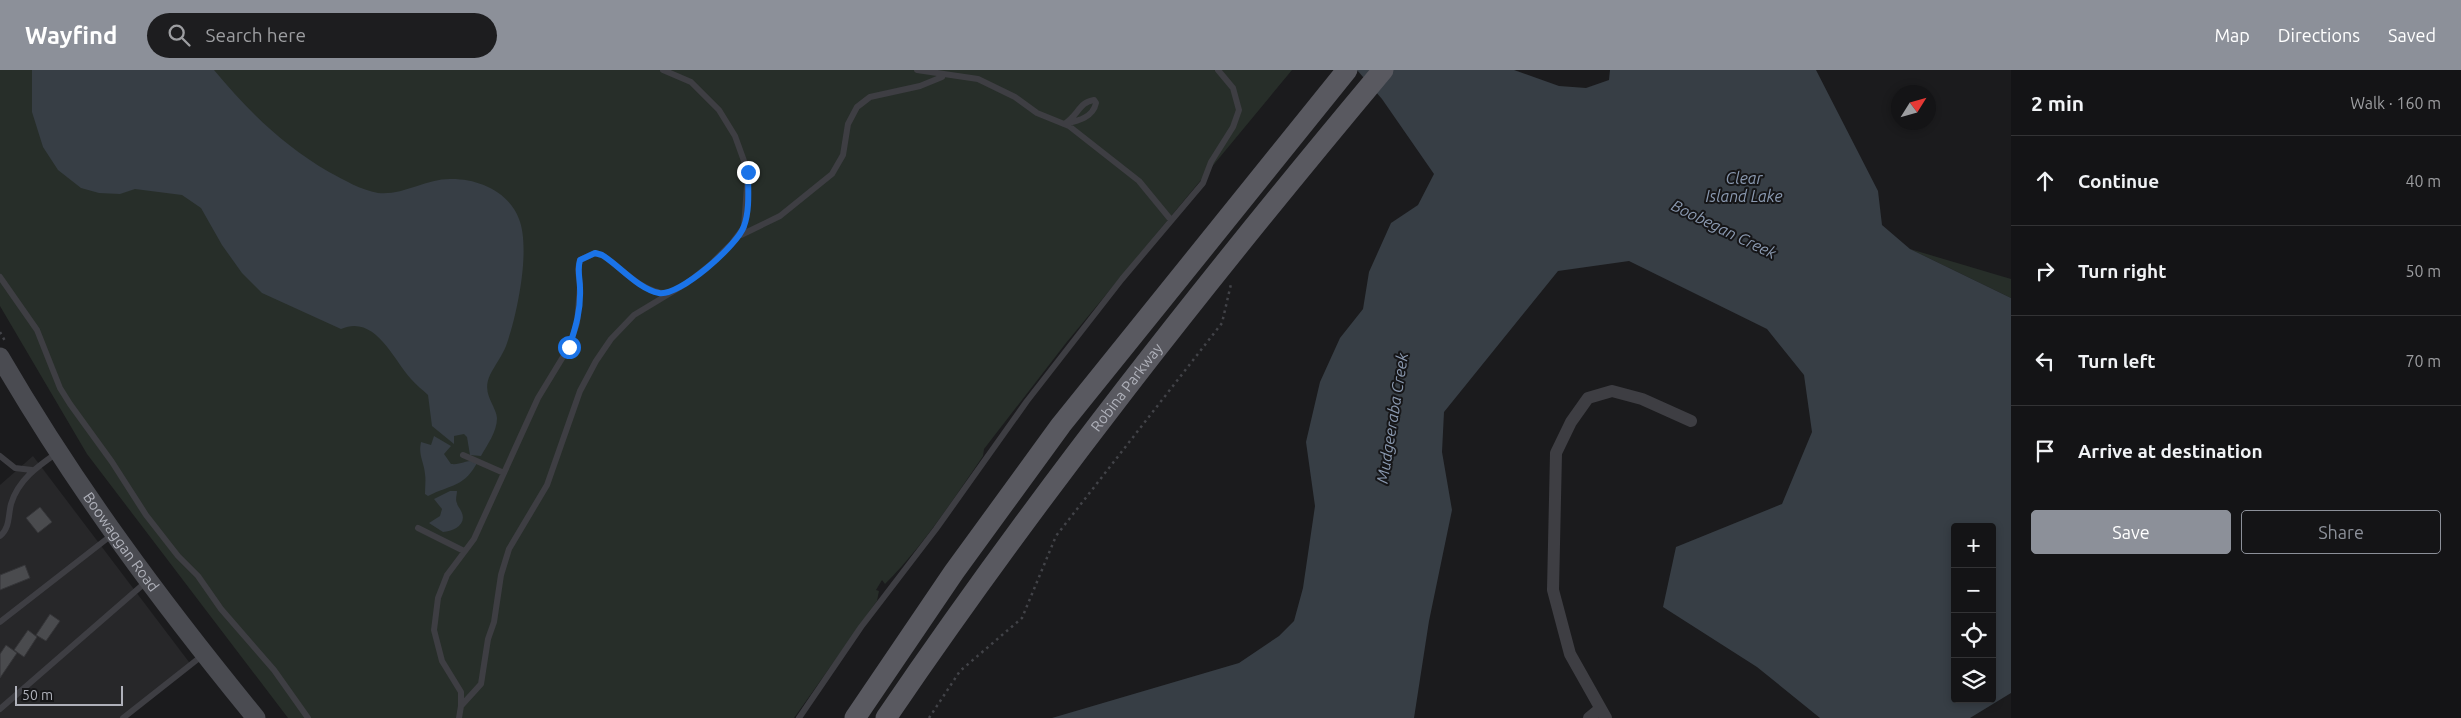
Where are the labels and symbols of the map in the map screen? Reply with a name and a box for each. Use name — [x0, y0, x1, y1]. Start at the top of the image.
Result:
north arrow — [1891, 85, 1936, 130]
route end — [737, 161, 760, 184]
water label: Clear Island Lake — [1705, 169, 1783, 205]
water label: Boobegan Creek — [1669, 196, 1780, 263]
route start — [558, 336, 581, 359]
street label: Robina Parkway — [1087, 340, 1166, 435]
water label: Mudgeeraba Creek — [1373, 351, 1411, 485]
street label: Boowaggan Road — [80, 489, 163, 595]
scale bar — [15, 683, 122, 706]

